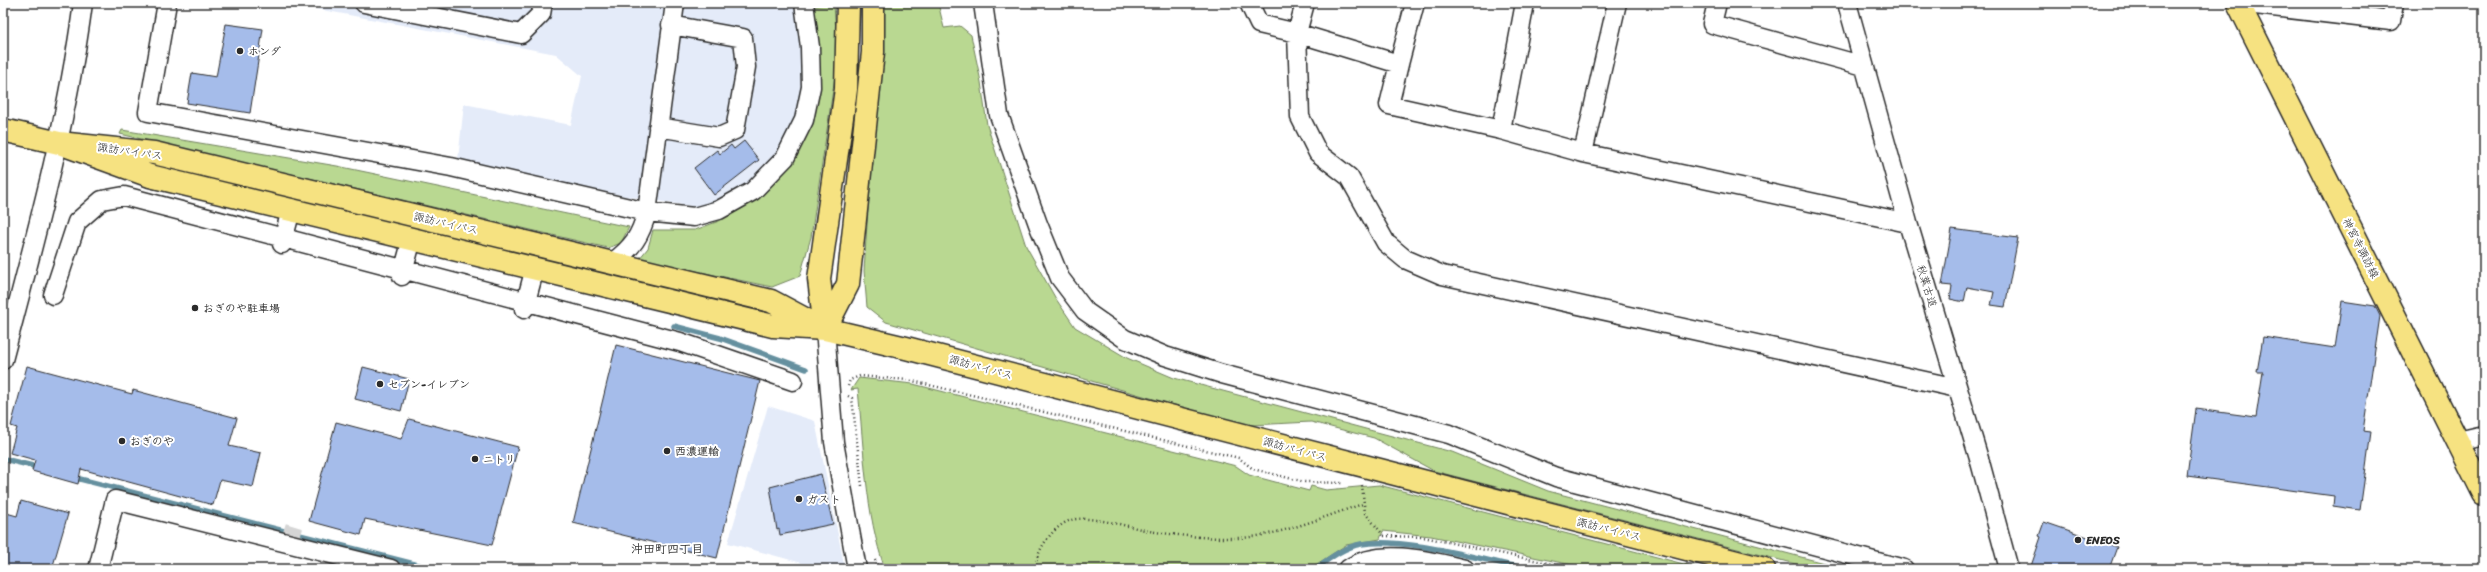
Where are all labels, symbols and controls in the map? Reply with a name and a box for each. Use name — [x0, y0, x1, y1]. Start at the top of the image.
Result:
place label: ホンダ — [248, 42, 281, 61]
marker: ホンダ — [235, 46, 245, 56]
street label: 諏訪バイパス — [96, 138, 164, 165]
street label: 諏訪バイパス — [412, 207, 480, 240]
street label: 神宮寺諏訪線 — [2337, 215, 2384, 282]
street label: 秋葉古道 — [1911, 262, 1942, 310]
place label: おぎのや駐車場 — [203, 299, 280, 318]
marker: おぎのや駐車場 — [190, 303, 200, 313]
street label: 諏訪バイパス — [947, 350, 1015, 385]
place label: セブン-イレブン — [388, 375, 470, 394]
marker: セブン-イレブン — [375, 379, 385, 389]
place label: おぎのや — [130, 432, 174, 451]
street label: 諏訪バイパス — [1261, 432, 1329, 467]
marker: おぎのや — [117, 436, 127, 446]
place label: 西濃運輸 — [675, 442, 719, 461]
marker: 西濃運輸 — [662, 446, 672, 456]
place label: ニトリ — [483, 450, 516, 469]
marker: ニトリ — [470, 454, 480, 464]
place label: ガスト — [807, 490, 841, 509]
marker: ガスト — [794, 494, 804, 504]
street label: 諏訪バイパス — [1575, 512, 1643, 547]
place label: ENEOS — [2086, 531, 2120, 550]
marker: ENEOS — [2073, 535, 2083, 545]
district label: 沖田町四丁目 — [631, 538, 703, 560]

